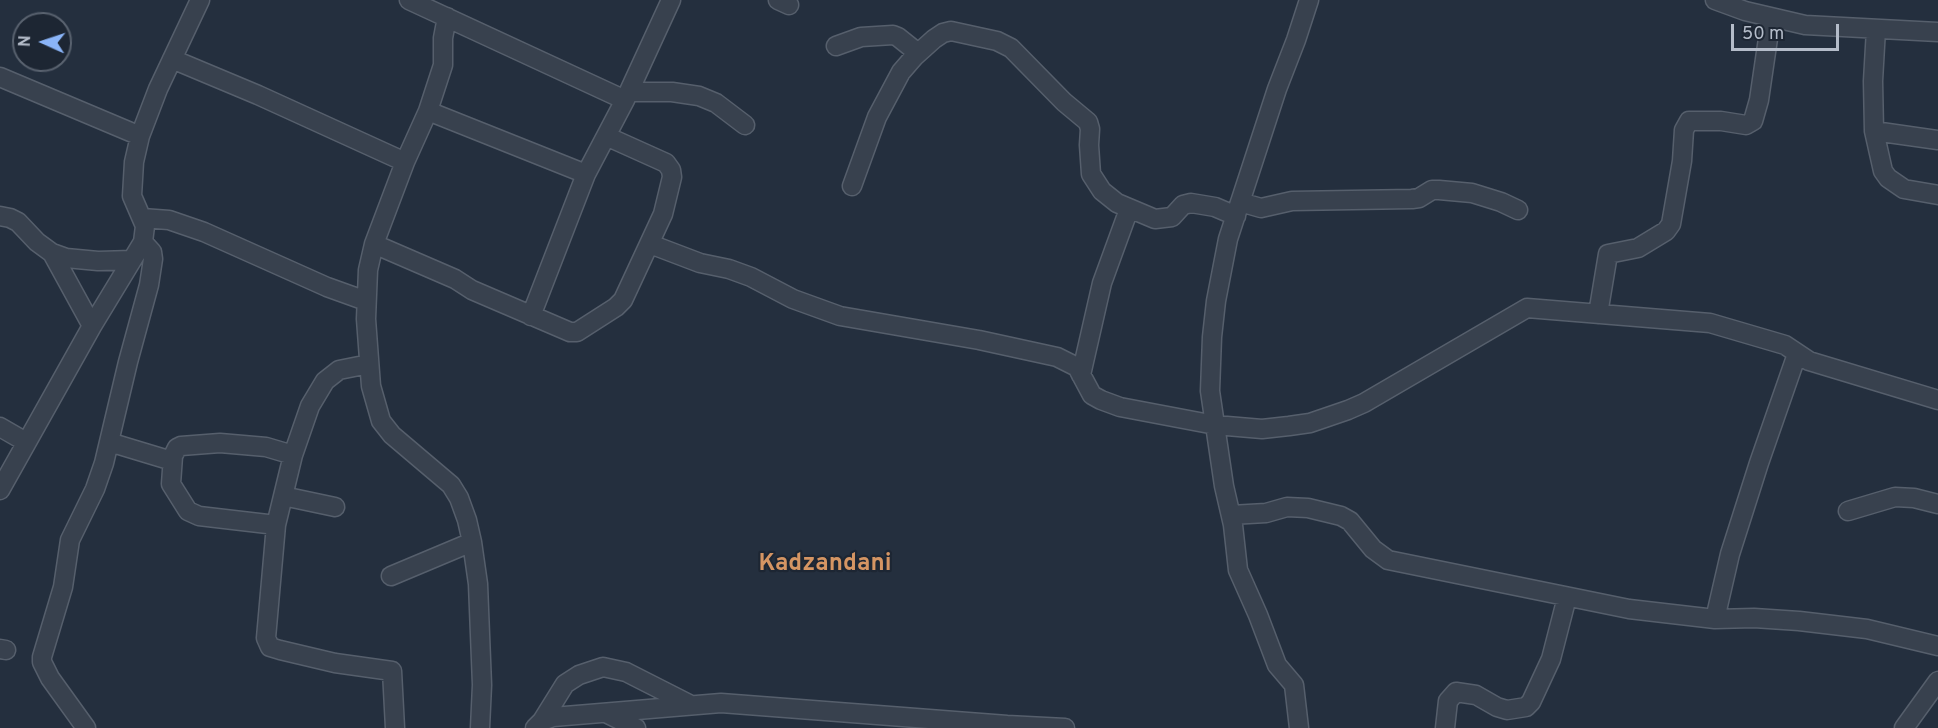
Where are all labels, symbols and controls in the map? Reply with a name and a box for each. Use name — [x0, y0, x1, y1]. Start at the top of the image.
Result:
north arrow — [12, 12, 72, 72]
scale bar — [1734, 12, 1842, 50]
text: 50 m — [1742, 23, 1784, 46]
text: N — [16, 35, 36, 47]
district label: Kadzandani — [759, 551, 891, 579]

